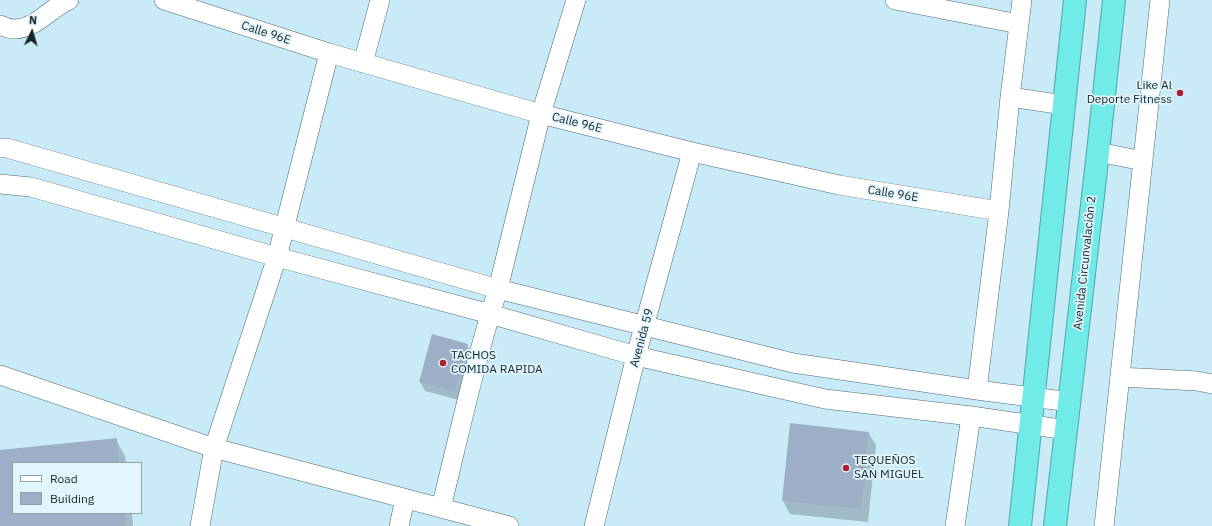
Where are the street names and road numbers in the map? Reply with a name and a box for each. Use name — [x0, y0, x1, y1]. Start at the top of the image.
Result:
street label: Calle 96E — [239, 18, 293, 48]
street label: Calle 96E — [550, 110, 604, 136]
street label: Calle 96E — [867, 183, 919, 205]
street label: Avenida Circunvalación 2 — [1071, 195, 1099, 331]
street label: Avenida 59 — [627, 307, 657, 369]

